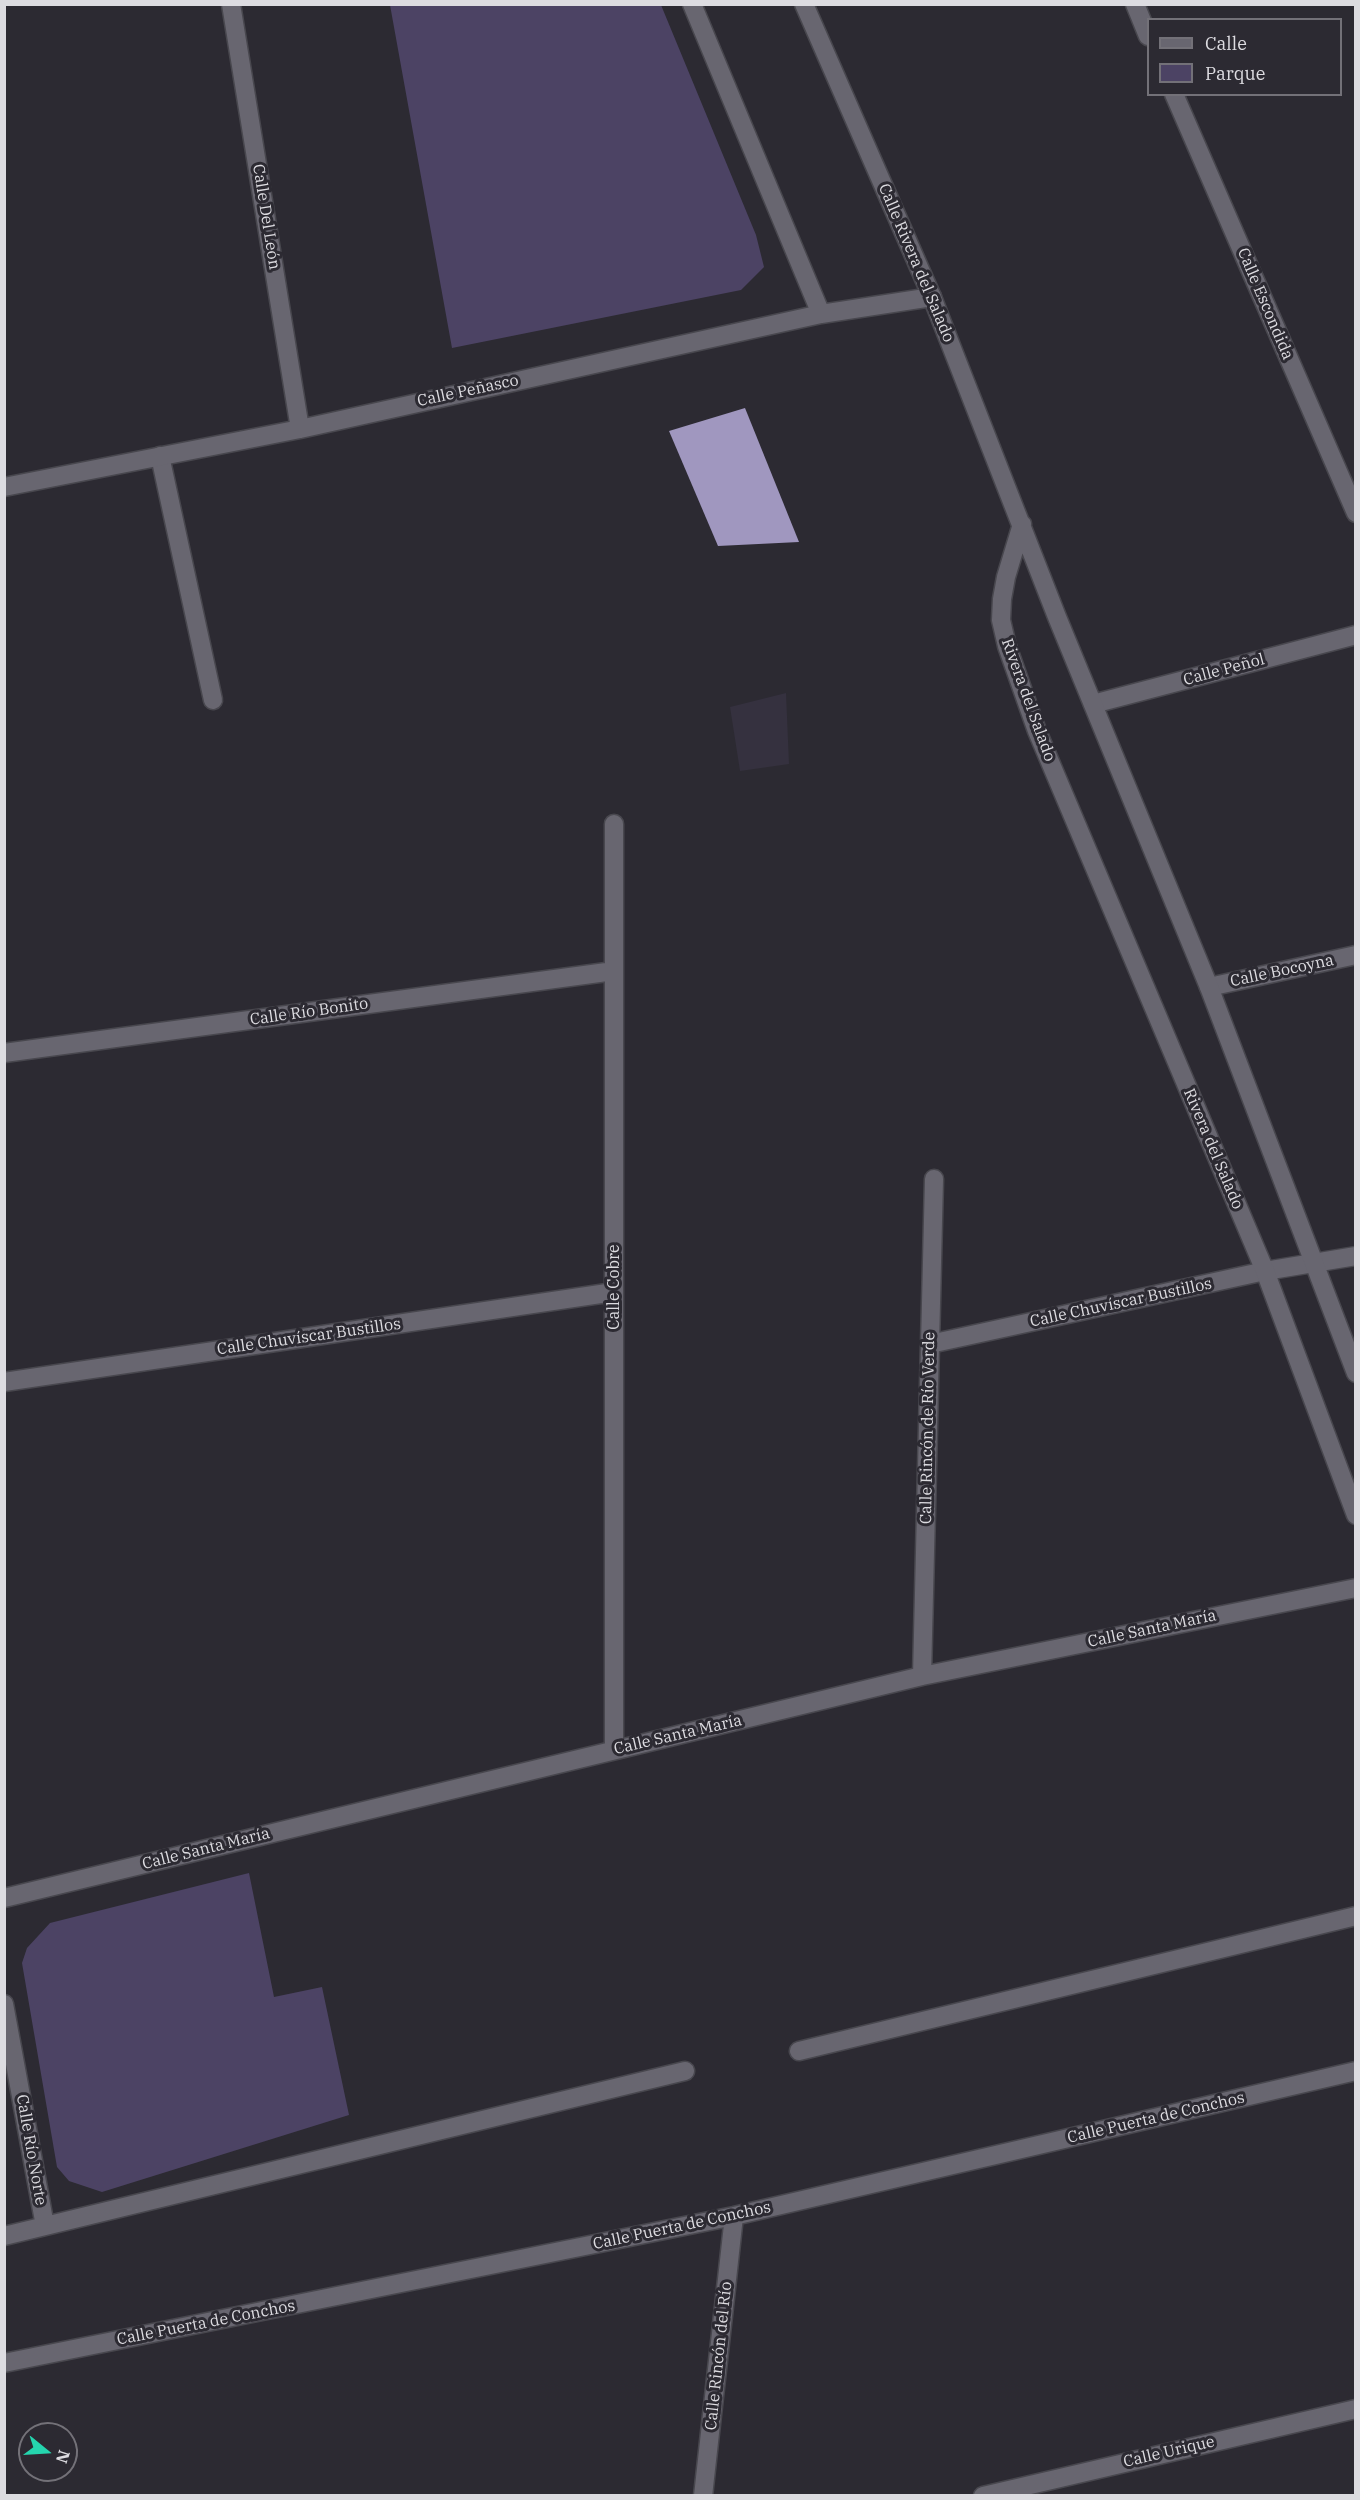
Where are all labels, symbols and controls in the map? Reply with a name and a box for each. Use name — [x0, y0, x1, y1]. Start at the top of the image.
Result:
legend — [1147, 18, 1342, 96]
text: Calle — [1205, 32, 1247, 55]
text: Parque — [1205, 62, 1265, 85]
street label: Calle Del León — [248, 163, 284, 271]
street label: Calle Rivera del Salado — [874, 181, 958, 345]
street label: Calle Escondida — [1233, 245, 1297, 363]
street label: Calle Peñasco — [416, 371, 520, 411]
street label: Rivera del Salado — [997, 636, 1059, 764]
street label: Calle Peñol — [1181, 650, 1267, 690]
street label: Calle Bocoyna — [1229, 951, 1335, 991]
street label: Calle Río Bonito — [249, 994, 369, 1030]
street label: Rivera del Salado — [1179, 1086, 1247, 1212]
street label: Calle Cobre — [604, 1244, 624, 1330]
street label: Calle Chuvíscar Bustillos — [1028, 1274, 1214, 1332]
street label: Calle Chuvíscar Bustillos — [216, 1315, 402, 1359]
street label: Calle Rincón de Río Verde — [917, 1332, 939, 1524]
street label: Calle Santa María — [1086, 1606, 1218, 1652]
street label: Calle Santa María — [612, 1711, 744, 1759]
street label: Calle Santa María — [140, 1824, 272, 1874]
street label: Calle Puerta de Conchos — [1066, 2088, 1246, 2148]
street label: Calle Río Norte — [12, 2093, 50, 2207]
street label: Calle Puerta de Conchos — [591, 2198, 773, 2254]
street label: Calle Rincón del Río — [702, 2281, 736, 2431]
street label: Calle Puerta de Conchos — [115, 2296, 297, 2350]
north arrow — [18, 2422, 78, 2482]
street label: Calle Urique — [1122, 2432, 1216, 2472]
text: N — [52, 2448, 75, 2466]

